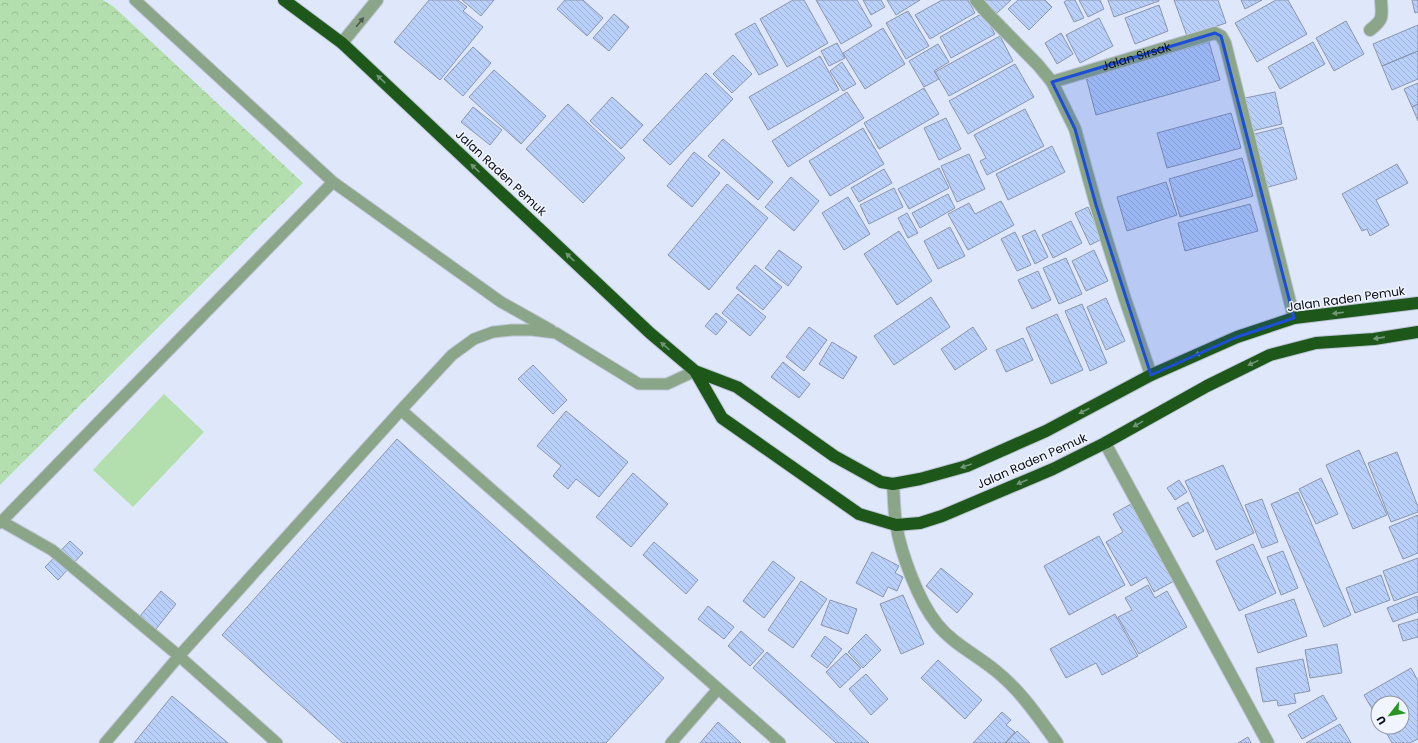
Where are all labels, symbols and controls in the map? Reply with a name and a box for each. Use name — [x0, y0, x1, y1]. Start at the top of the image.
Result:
one-way arrow — [356, 16, 364, 27]
street label: Jalan Sirsak — [1099, 38, 1174, 75]
one-way arrow — [376, 74, 386, 84]
street label: Jalan Raden Pemuk — [452, 126, 551, 220]
one-way arrow — [470, 163, 480, 173]
one-way arrow — [565, 253, 575, 262]
street label: Jalan Raden Pemuk — [1286, 282, 1407, 315]
one-way arrow — [1332, 310, 1344, 316]
one-way arrow — [1373, 335, 1385, 341]
one-way arrow — [660, 341, 671, 350]
one-way arrow — [1195, 350, 1206, 356]
one-way arrow — [1247, 360, 1259, 367]
one-way arrow — [1078, 408, 1090, 414]
one-way arrow — [1132, 421, 1144, 428]
street label: Jalan Raden Pemuk — [974, 428, 1090, 492]
one-way arrow — [960, 463, 972, 469]
one-way arrow — [1016, 480, 1028, 486]
north arrow — [1370, 695, 1410, 735]
text: U — [1372, 713, 1390, 728]

